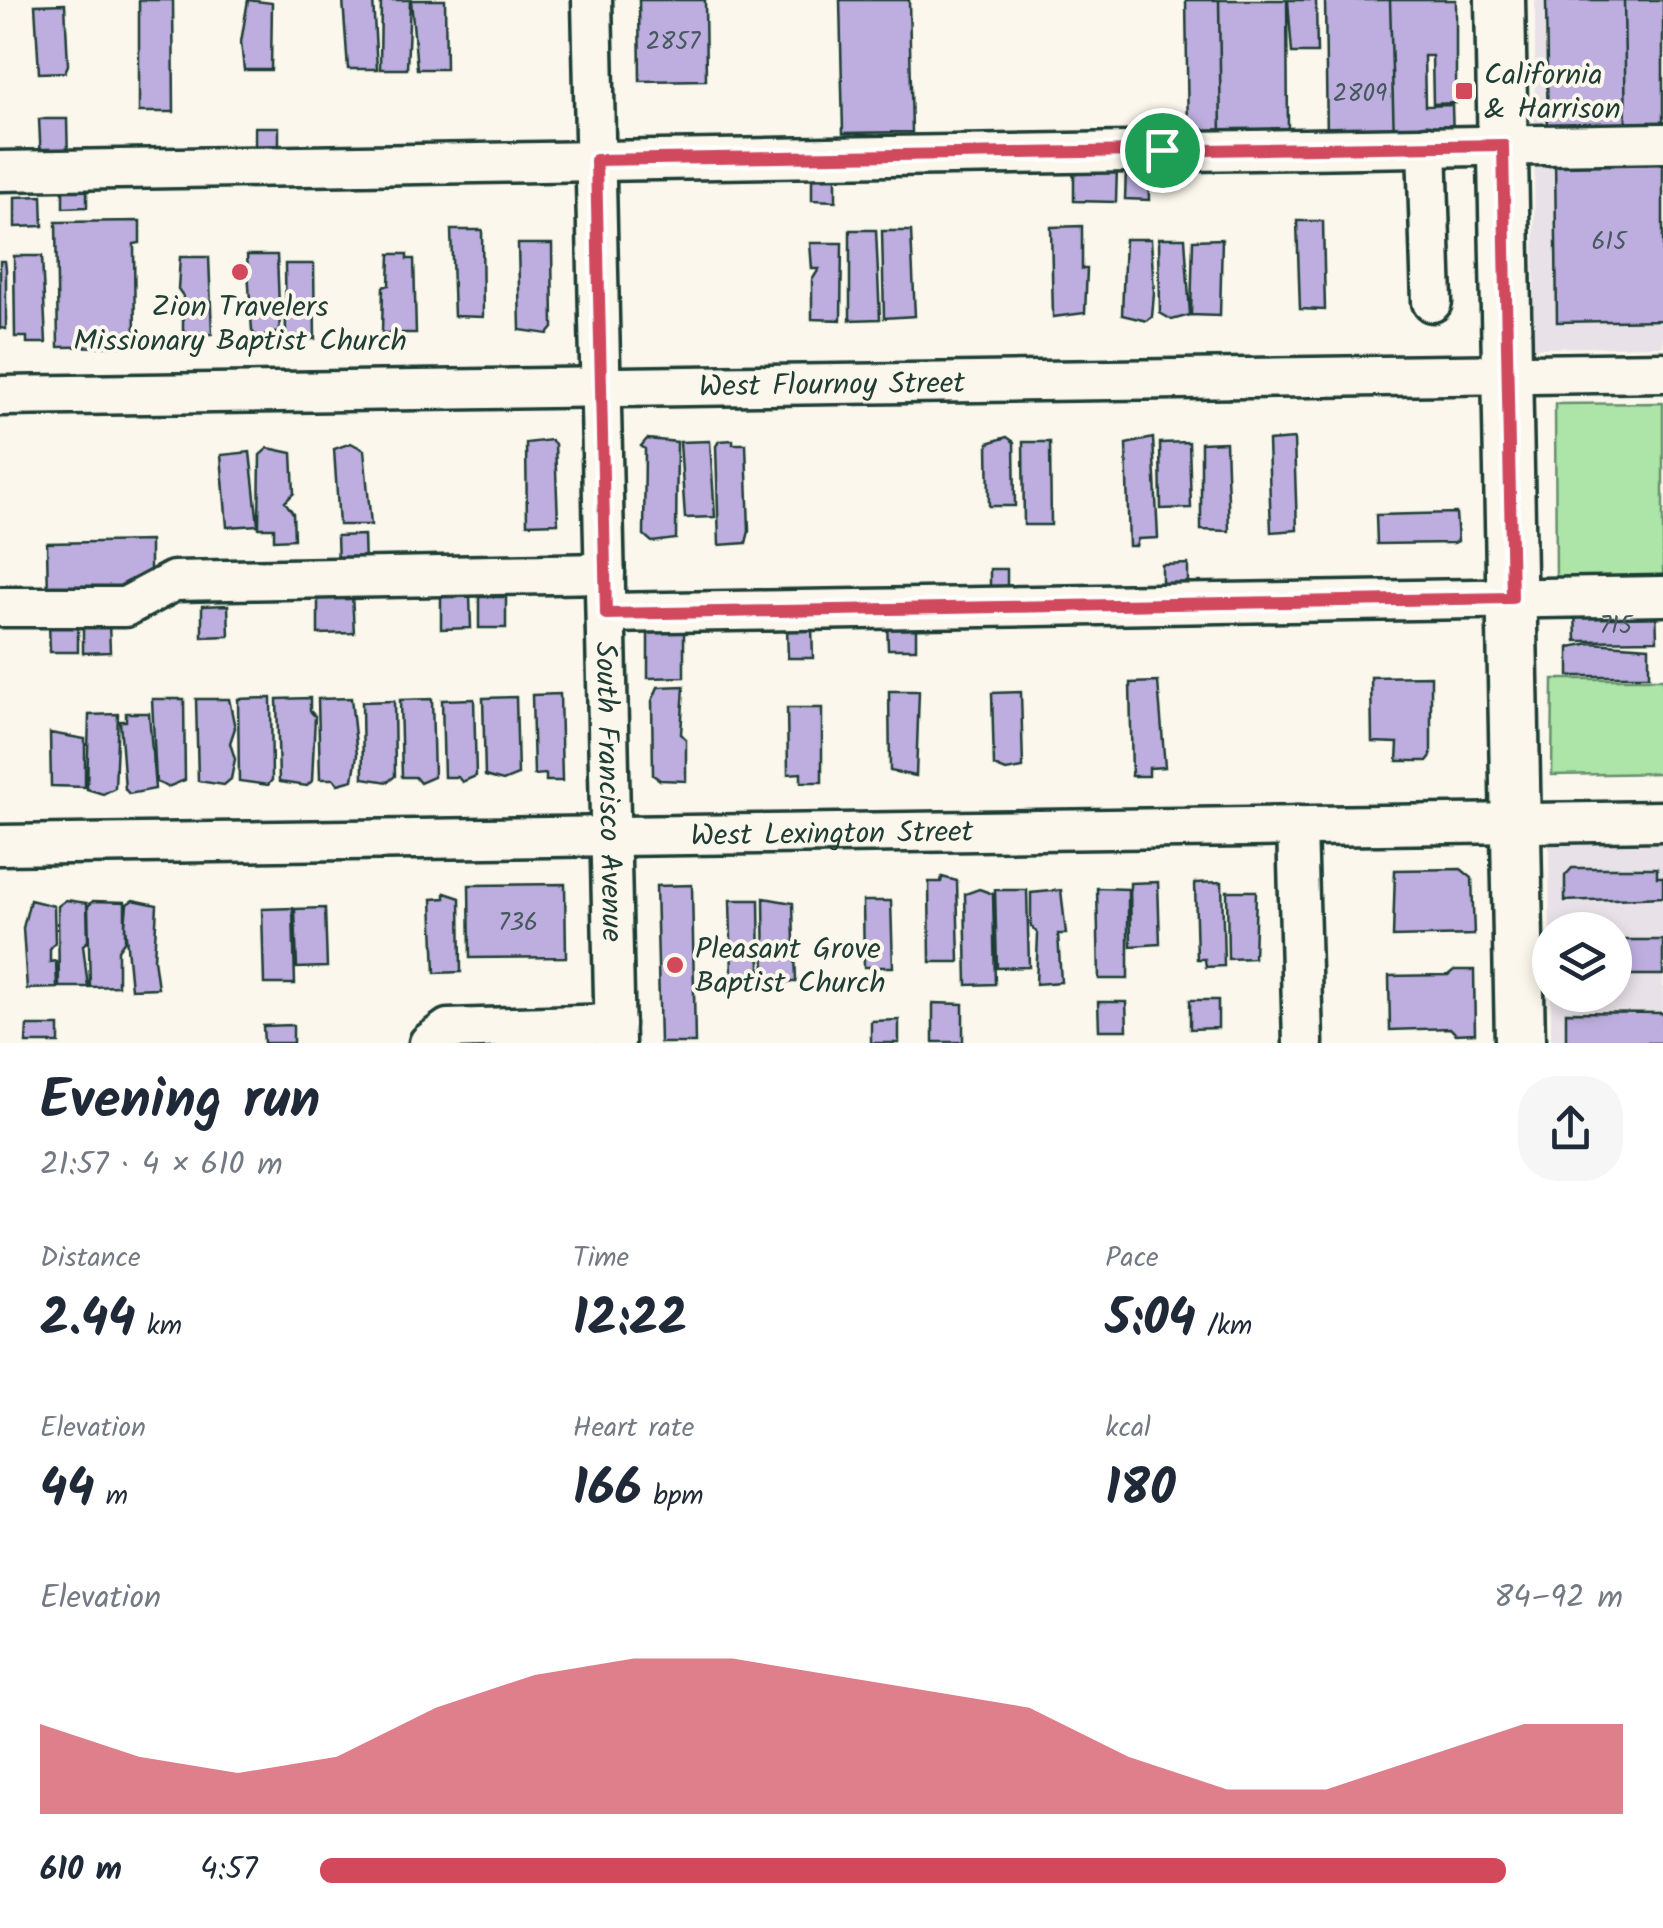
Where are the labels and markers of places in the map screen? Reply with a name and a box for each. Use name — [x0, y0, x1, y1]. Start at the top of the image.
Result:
place label: California & Harrison — [1484, 52, 1621, 134]
marker: California & Harrison — [1453, 80, 1475, 102]
pin — [1120, 108, 1205, 193]
marker: Zion Travelers Missionary Baptist Church — [229, 261, 251, 283]
place label: Zion Travelers Missionary Baptist Church — [73, 284, 407, 366]
place label: Pleasant Grove Baptist Church — [695, 926, 886, 1008]
marker: Pleasant Grove Baptist Church — [664, 954, 686, 976]

